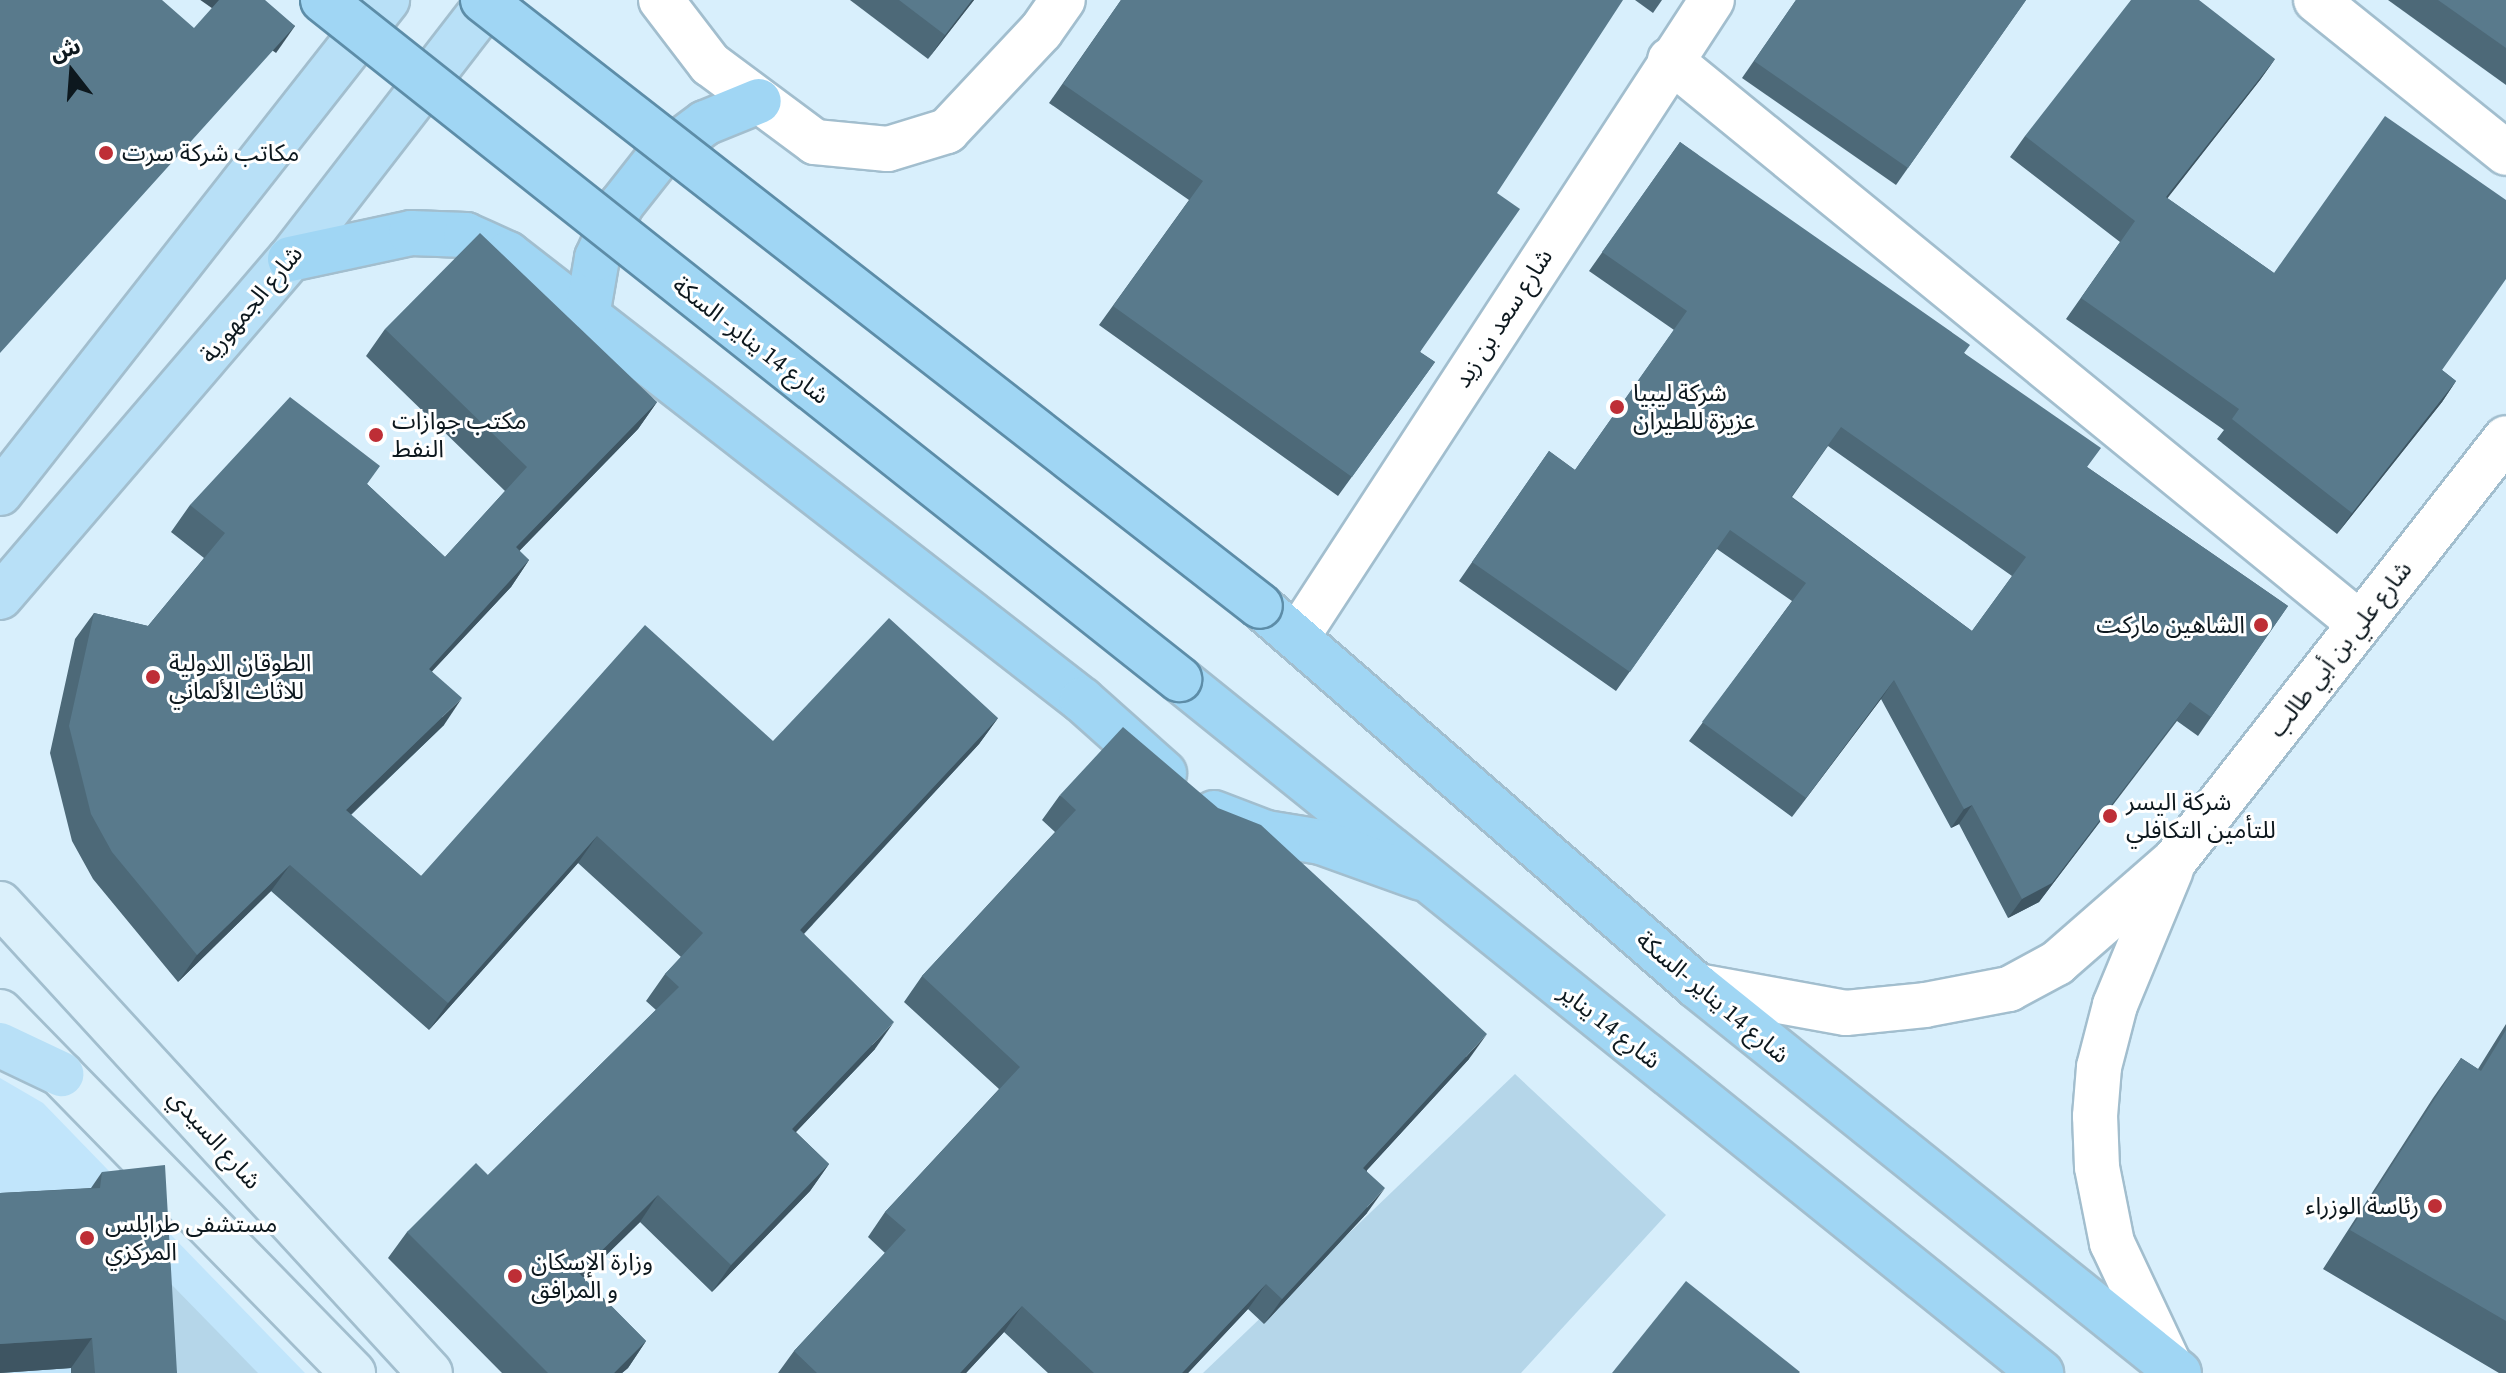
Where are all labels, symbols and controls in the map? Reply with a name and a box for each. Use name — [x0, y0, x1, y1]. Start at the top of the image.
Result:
text: ش — [46, 30, 84, 68]
north arrow — [32, 32, 112, 112]
place label: مكاتب شركة سرت — [122, 139, 299, 167]
marker: مكاتب شركة سرت — [97, 144, 115, 162]
street label: شارع الجمهورية — [194, 240, 308, 368]
street label: شارع سعد بن زيد — [1447, 243, 1559, 393]
street label: شارع 14 يناير- السكة — [667, 270, 835, 410]
place label: شركة ليبيا عزيزة للطيران — [1633, 379, 1755, 435]
marker: شركة ليبيا عزيزة للطيران — [1608, 398, 1626, 416]
place label: مكتب جوازات النفط — [392, 407, 526, 463]
marker: مكتب جوازات النفط — [367, 426, 385, 444]
street label: شارع علي بن أبي طالب — [2262, 555, 2418, 743]
place label: الشاهين ماركت — [2096, 611, 2245, 639]
marker: الشاهين ماركت — [2252, 616, 2270, 634]
place label: الطوقان الدولية للاثاث الألماني — [169, 649, 311, 705]
marker: الطوقان الدولية للاثاث الألماني — [144, 668, 162, 686]
place label: شركة اليسر للتأمين التكافلي — [2126, 788, 2276, 844]
marker: شركة اليسر للتأمين التكافلي — [2101, 807, 2119, 825]
street label: شارع 14 يناير -السكة — [1631, 925, 1795, 1069]
street label: شارع 14 يناير — [1553, 977, 1667, 1075]
street label: شارع السيدي — [163, 1083, 267, 1195]
place label: رئاسة الوزراء — [2306, 1192, 2419, 1220]
marker: رئاسة الوزراء — [2426, 1197, 2444, 1215]
place label: مستشفى طرابلس المركزي — [105, 1210, 277, 1266]
marker: مستشفى طرابلس المركزي — [76, 1227, 98, 1249]
place label: وزارة الإسكان و المرافق — [531, 1248, 653, 1304]
marker: وزارة الإسكان و المرافق — [506, 1267, 524, 1285]

